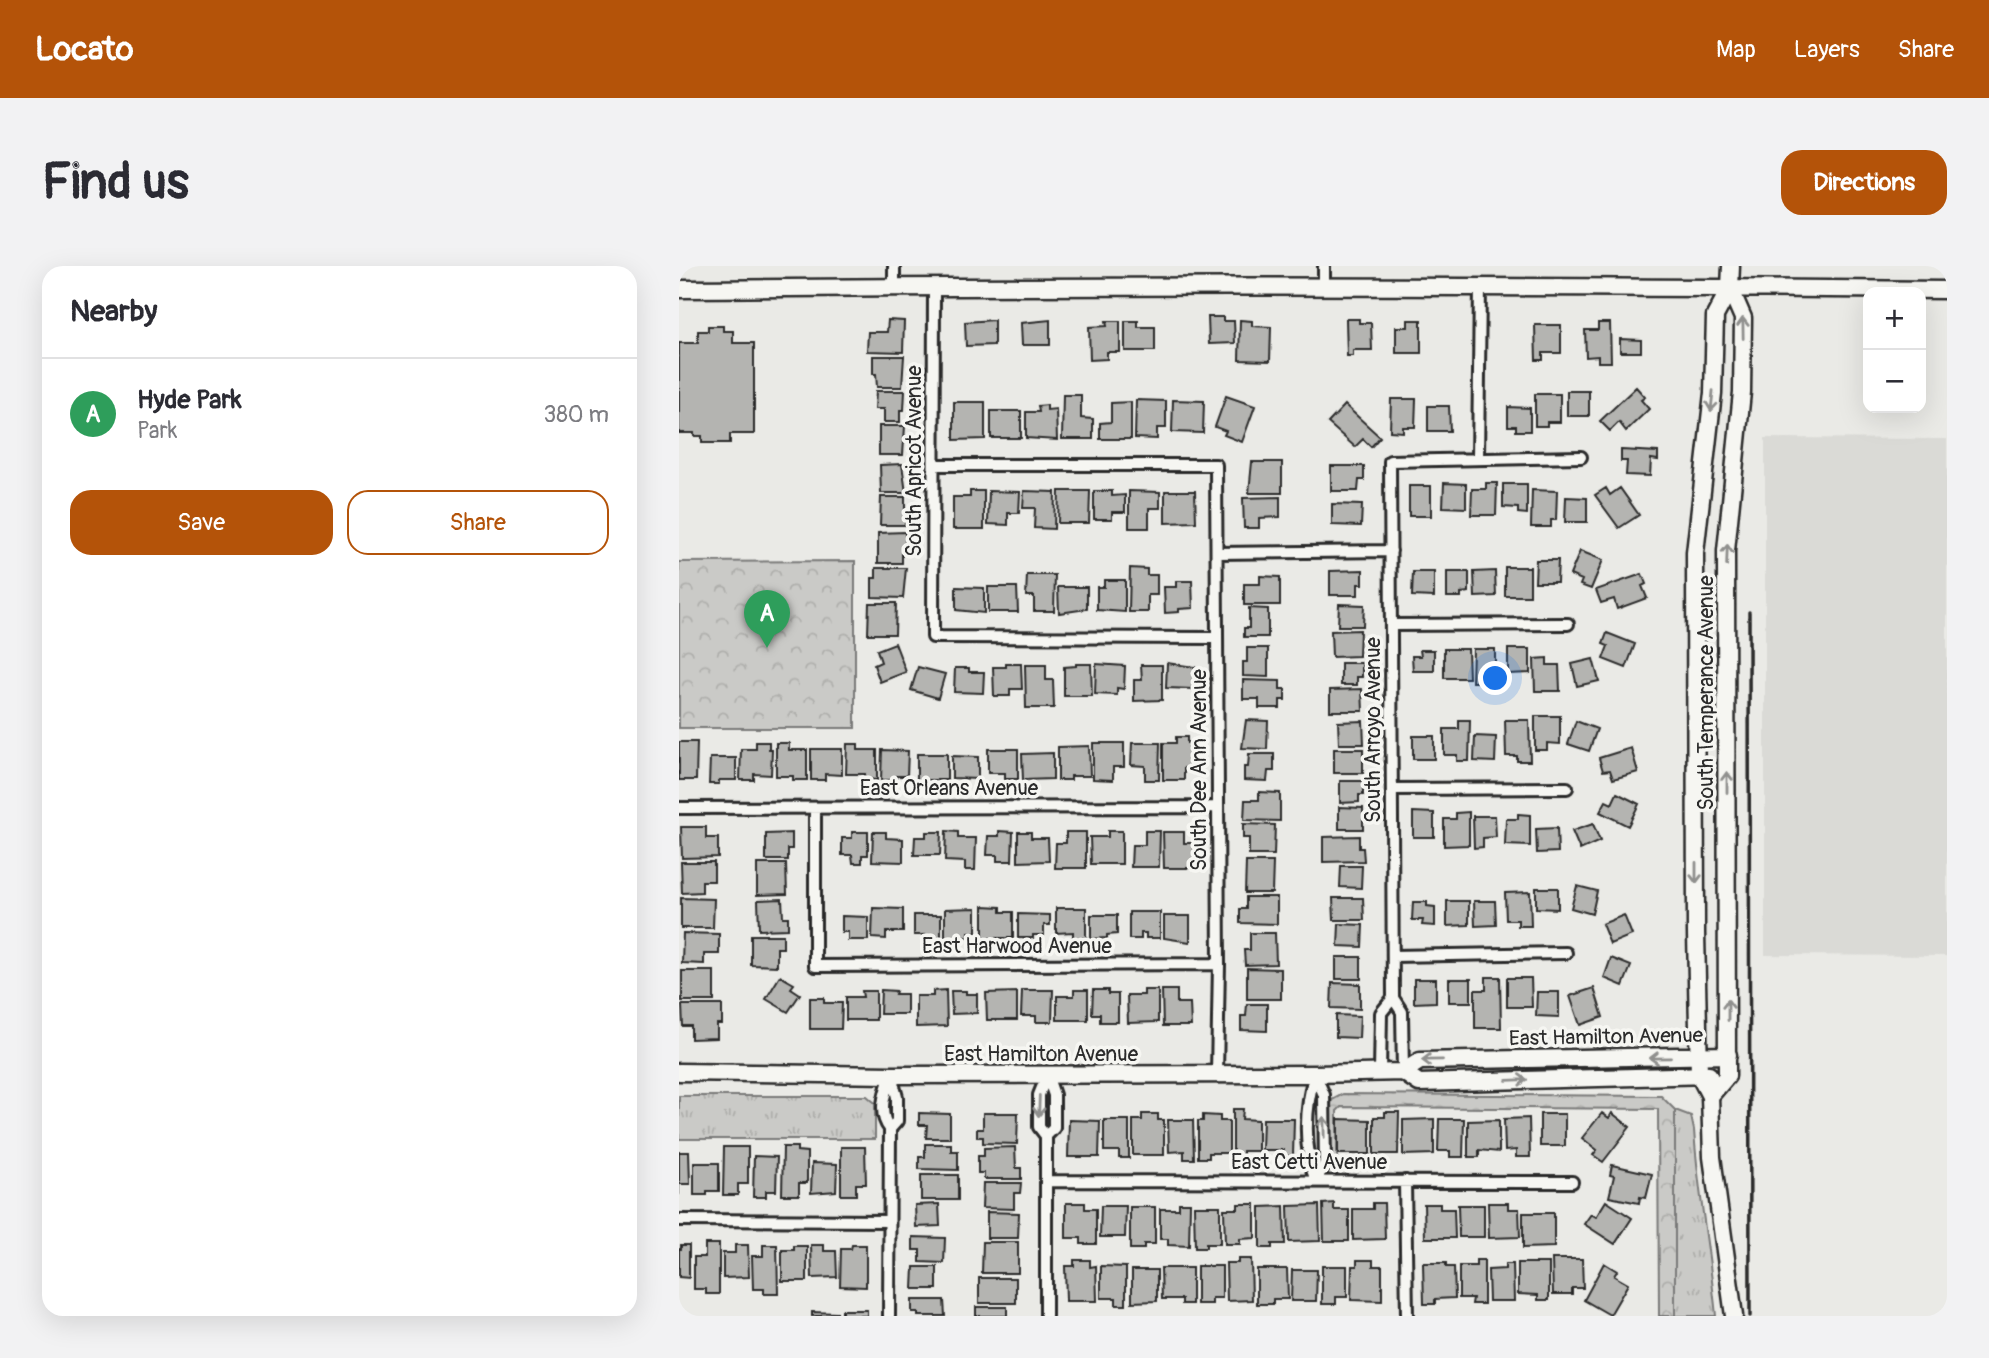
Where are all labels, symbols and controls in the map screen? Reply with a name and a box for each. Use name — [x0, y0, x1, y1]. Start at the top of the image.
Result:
text: Locato — [35, 29, 133, 70]
text: Map — [1716, 35, 1756, 64]
text: Layers — [1794, 35, 1860, 64]
text: Share — [1898, 35, 1954, 64]
button: Directions — [1781, 150, 1947, 215]
text: Find us — [42, 152, 189, 213]
map controls — [1863, 287, 1926, 413]
button: + — [1863, 287, 1926, 350]
text: Nearby — [70, 293, 157, 330]
one-way arrow — [1736, 317, 1749, 340]
button: − — [1863, 350, 1926, 413]
street label: South Apricot Avenue — [901, 365, 928, 557]
text: Hyde Park — [137, 384, 242, 416]
one-way arrow — [1705, 390, 1718, 412]
text: A — [86, 400, 100, 429]
text: 380 m — [543, 400, 609, 429]
text: Park — [137, 416, 177, 445]
button: Save — [70, 490, 333, 555]
button: Share — [347, 490, 609, 555]
one-way arrow — [1720, 544, 1733, 567]
street label: South Temperance Avenue — [1693, 575, 1720, 811]
pin: A — [744, 590, 790, 648]
street label: South Arroyo Avenue — [1360, 636, 1387, 823]
your location — [1478, 661, 1512, 695]
street label: South Dee Ann Avenue — [1186, 668, 1213, 871]
one-way arrow — [1720, 771, 1734, 794]
street label: East Orleans Avenue — [860, 775, 1039, 802]
one-way arrow — [1689, 861, 1703, 884]
street label: East Harwood Avenue — [922, 933, 1113, 960]
one-way arrow — [1721, 999, 1735, 1022]
street label: East Hamilton Avenue — [1509, 1022, 1704, 1052]
street label: East Hamilton Avenue — [944, 1041, 1139, 1068]
one-way arrow — [1648, 1051, 1671, 1064]
one-way arrow — [1421, 1054, 1444, 1067]
one-way arrow — [1505, 1073, 1528, 1087]
one-way arrow — [1032, 1094, 1046, 1117]
one-way arrow — [1317, 1116, 1331, 1139]
street label: East Cetti Avenue — [1231, 1149, 1388, 1176]

